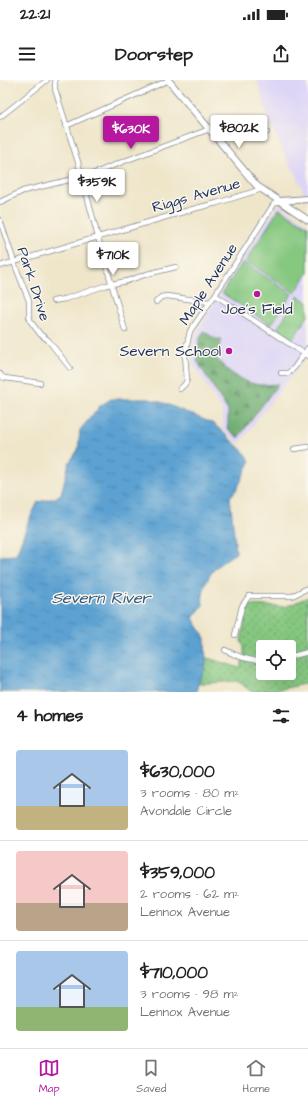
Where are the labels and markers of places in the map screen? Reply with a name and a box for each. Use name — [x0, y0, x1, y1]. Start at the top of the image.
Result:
pin: $802K — [211, 115, 267, 149]
pin: $630K — [103, 116, 159, 150]
pin: $359K — [69, 169, 125, 203]
pin: $710K — [85, 242, 141, 276]
marker: Joe's Field — [252, 289, 262, 299]
place label: Joe's Field — [221, 299, 293, 320]
place label: Severn School — [120, 341, 221, 362]
marker: Severn School — [224, 346, 234, 356]

